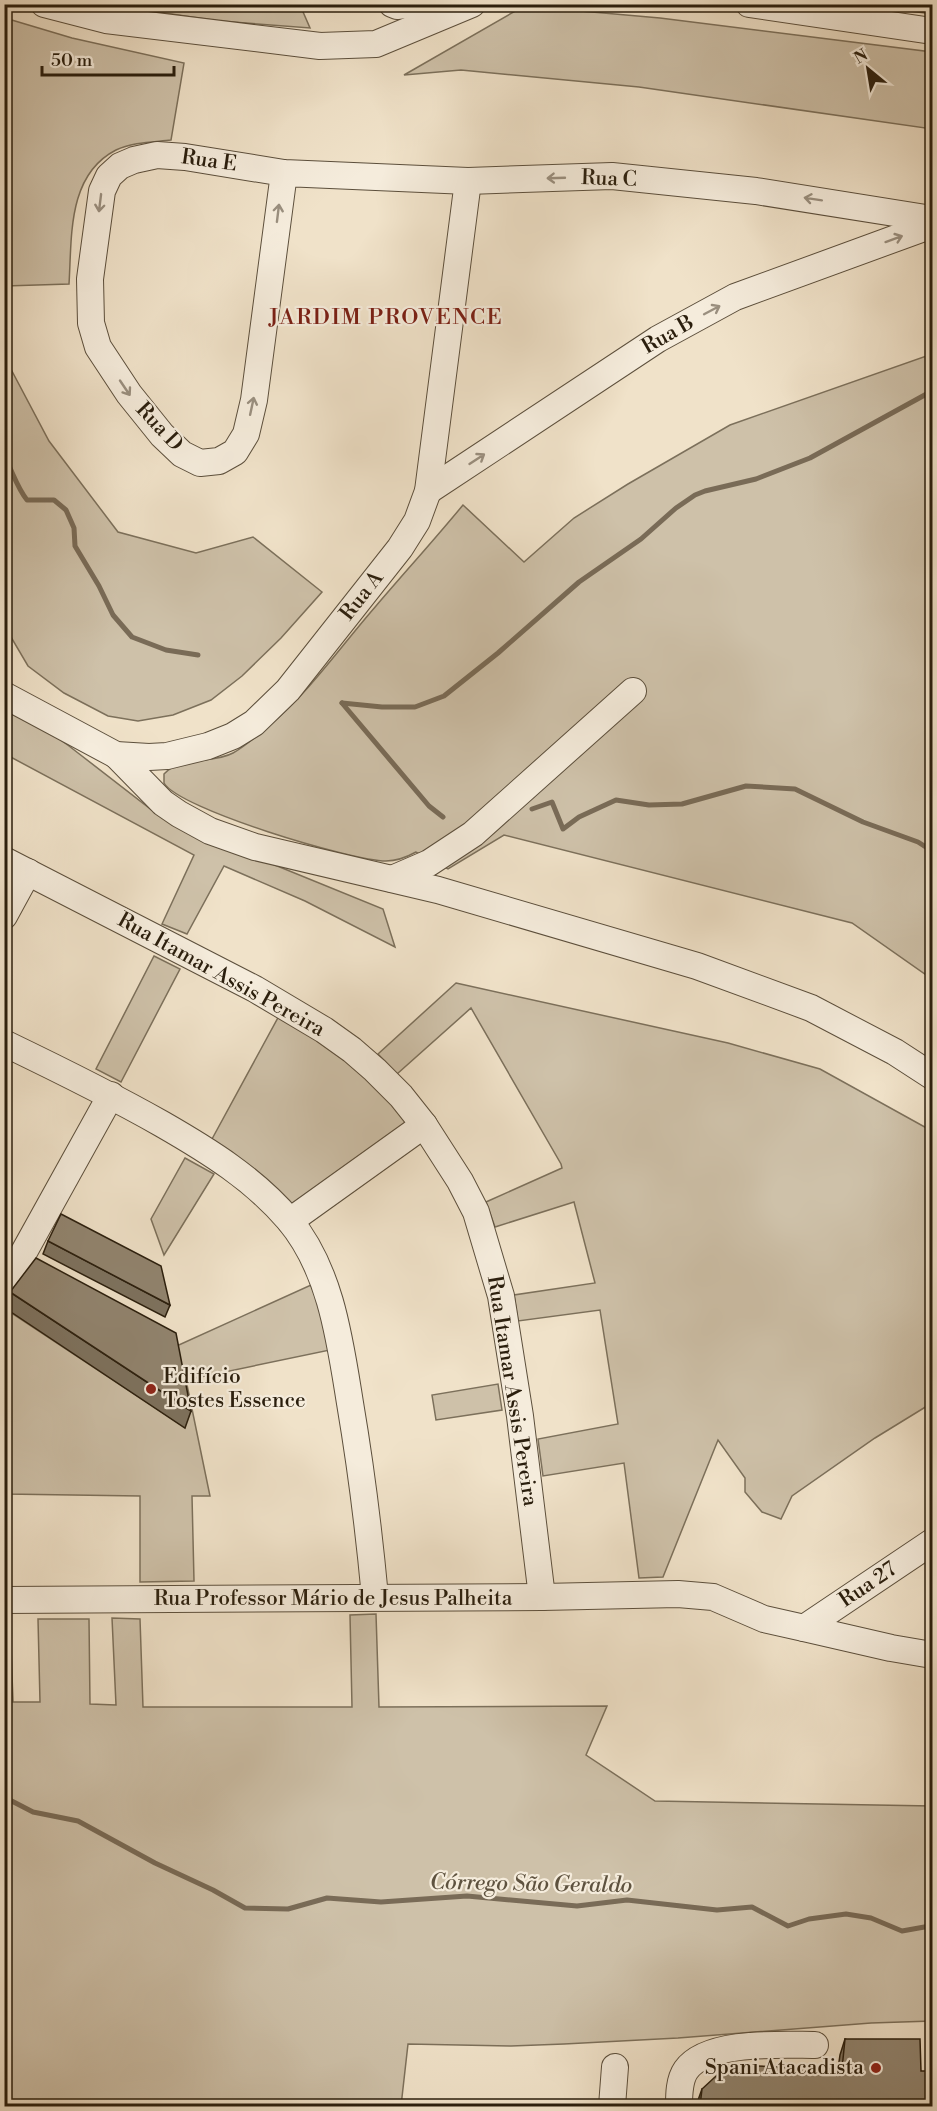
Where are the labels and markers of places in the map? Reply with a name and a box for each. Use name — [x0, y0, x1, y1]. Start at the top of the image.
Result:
place label: Edifício Tostes Essence — [163, 1364, 306, 1414]
marker: Edifício Tostes Essence — [144, 1382, 158, 1396]
place label: Spani Atacadista — [705, 2055, 864, 2081]
marker: Spani Atacadista — [869, 2061, 883, 2075]

